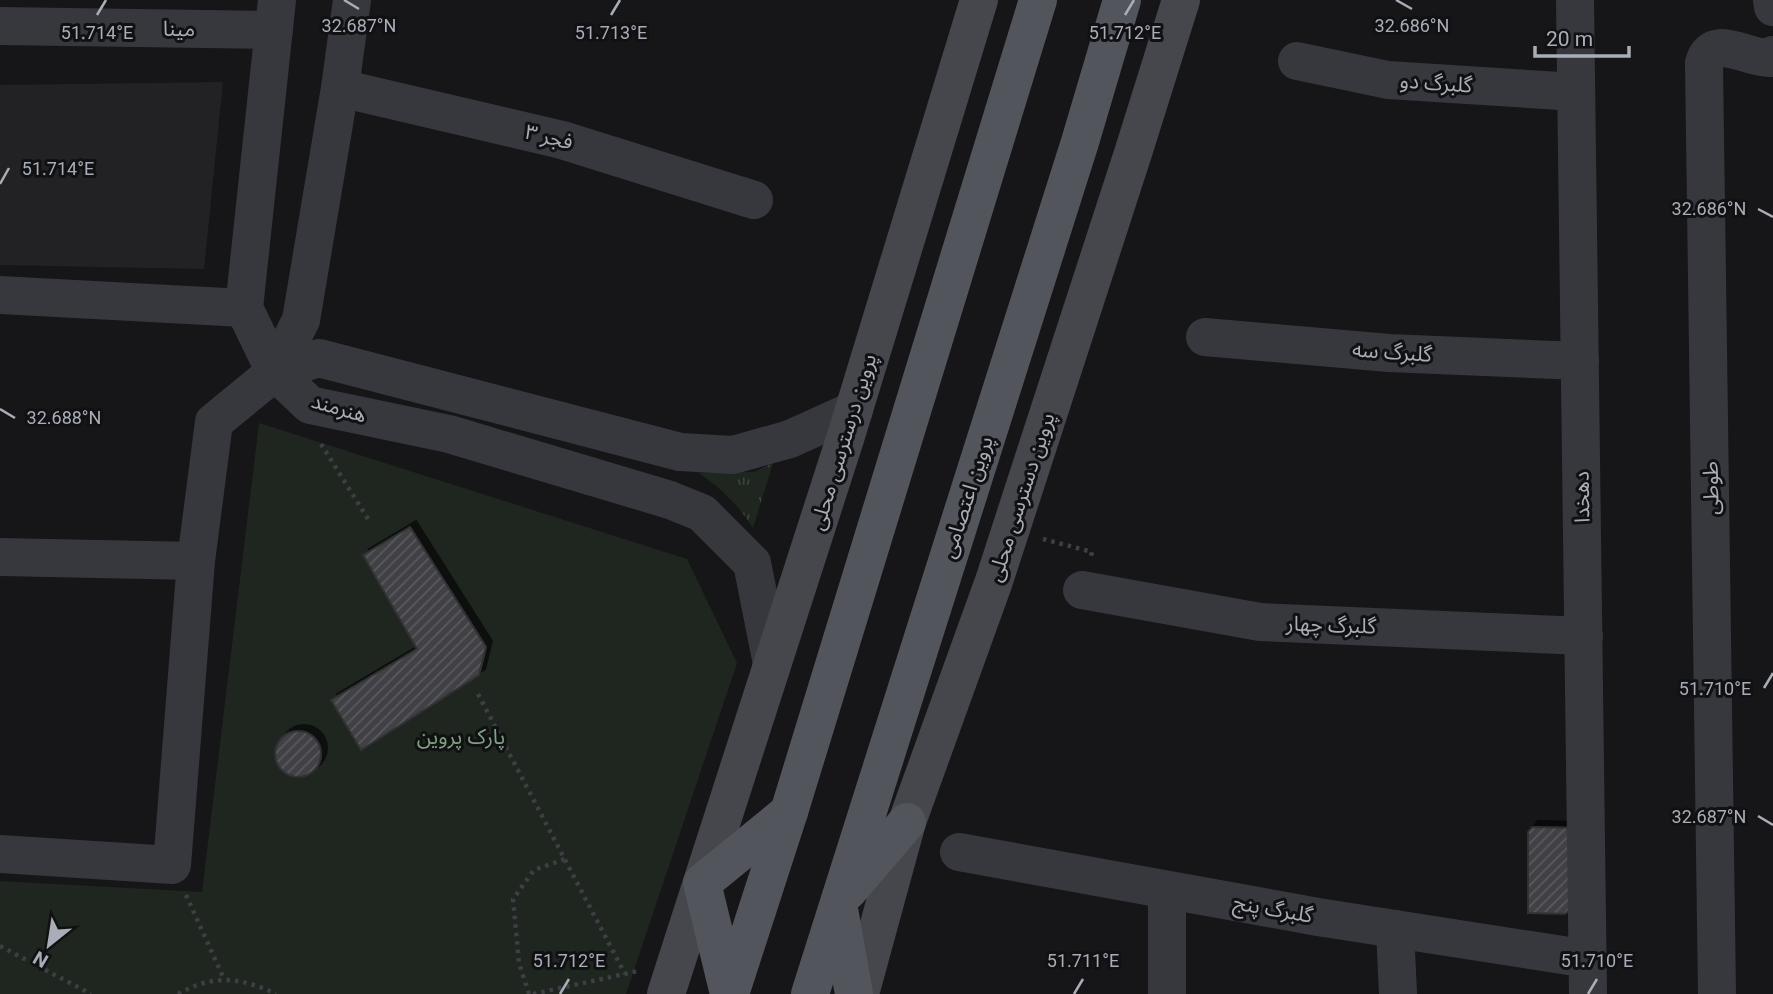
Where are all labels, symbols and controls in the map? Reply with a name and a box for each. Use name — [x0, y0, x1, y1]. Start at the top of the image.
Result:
scale bar — [1535, 14, 1630, 58]
text: 32.687°N — [322, 15, 396, 36]
text: 32.686°N — [1375, 15, 1449, 36]
street label: مینا — [163, 17, 195, 41]
text: 51.714°E — [61, 22, 133, 43]
text: 51.713°E — [575, 22, 647, 43]
text: 51.712°E — [1089, 22, 1161, 43]
text: 20 m — [1546, 27, 1593, 51]
street label: گلبرگ دو — [1399, 68, 1473, 98]
street label: فجر ۳ — [523, 120, 575, 154]
text: 51.714°E — [22, 158, 94, 179]
text: 32.686°N — [1672, 198, 1746, 219]
street label: گلبرگ سه — [1351, 337, 1433, 367]
street label: پروین درسترسی محلی — [805, 351, 882, 533]
street label: هنرمند — [309, 389, 369, 427]
text: 32.688°N — [27, 407, 101, 428]
street label: پروین دسترسی محلی — [982, 410, 1061, 585]
street label: پروین اعتصامی — [936, 433, 999, 561]
street label: طوطی — [1699, 461, 1723, 515]
street label: دهخدا — [1570, 471, 1594, 523]
street label: گلبرگ چهار — [1285, 611, 1377, 640]
text: 51.710°E — [1679, 678, 1751, 699]
park label: پارک پروین — [417, 725, 505, 750]
text: 32.687°N — [1672, 806, 1746, 827]
street label: گلبرگ پنج — [1231, 890, 1315, 931]
north arrow — [14, 910, 84, 980]
text: N — [29, 946, 52, 973]
text: 51.712°E — [533, 950, 605, 971]
text: 51.711°E — [1047, 950, 1119, 971]
text: 51.710°E — [1561, 950, 1633, 971]

